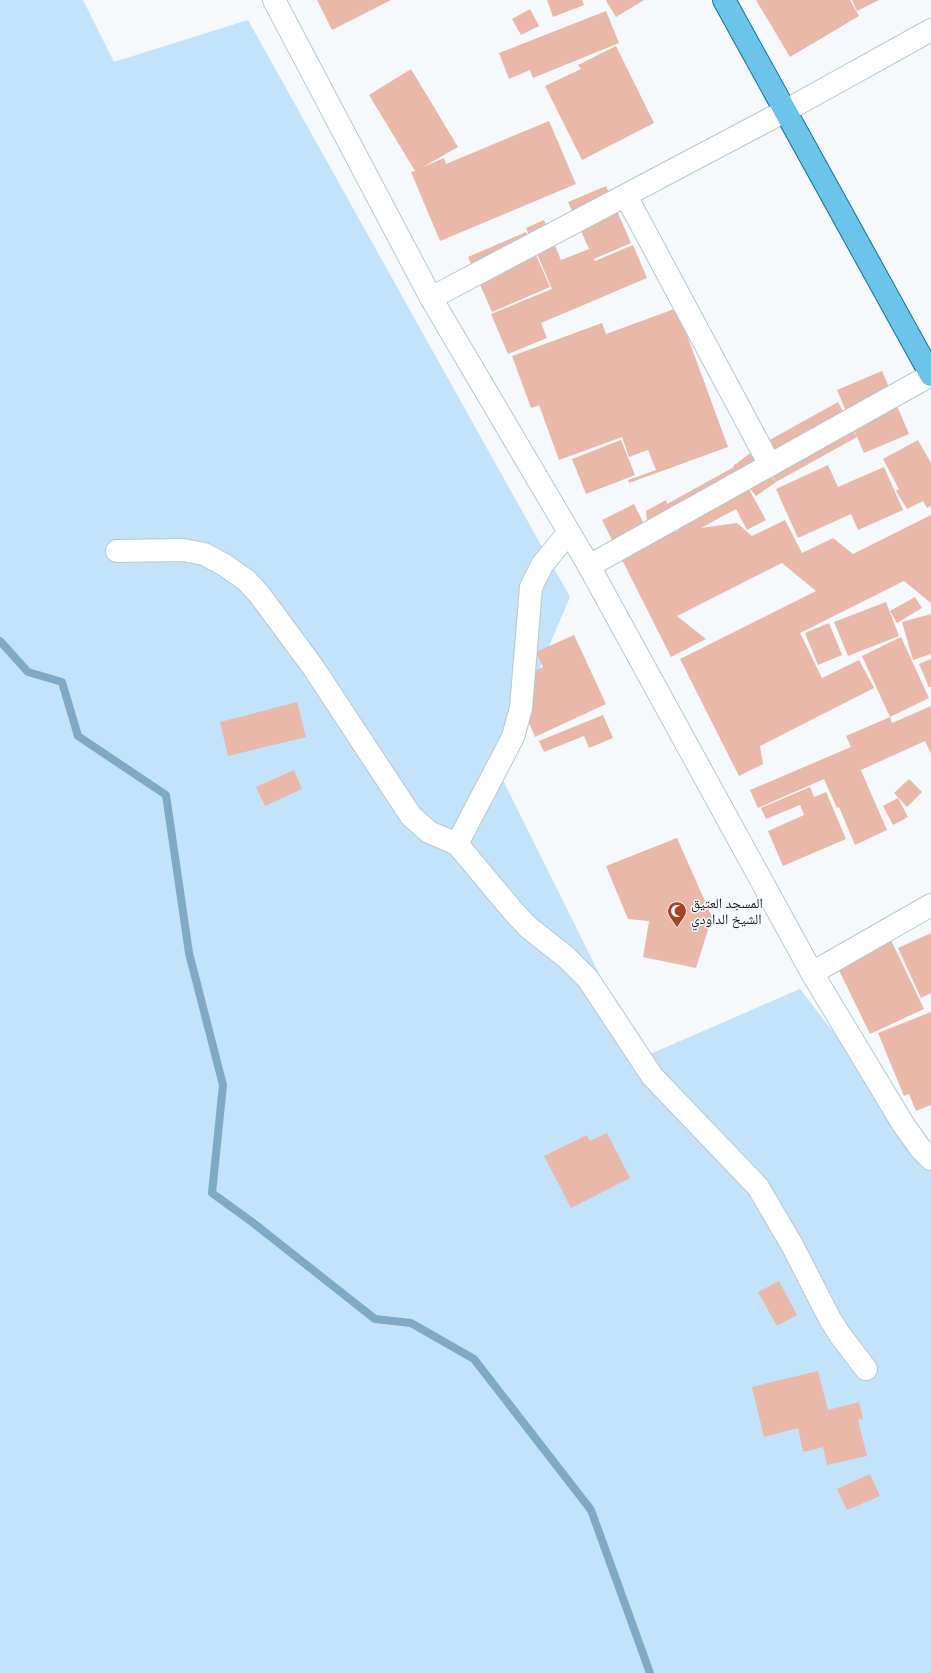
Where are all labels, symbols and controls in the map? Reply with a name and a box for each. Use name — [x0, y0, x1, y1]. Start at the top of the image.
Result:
place label: المسجد العتيق الشيخ الداودي — [691, 894, 763, 931]
mosque icon: المسجد العتيق الشيخ الداودي — [666, 900, 688, 928]

